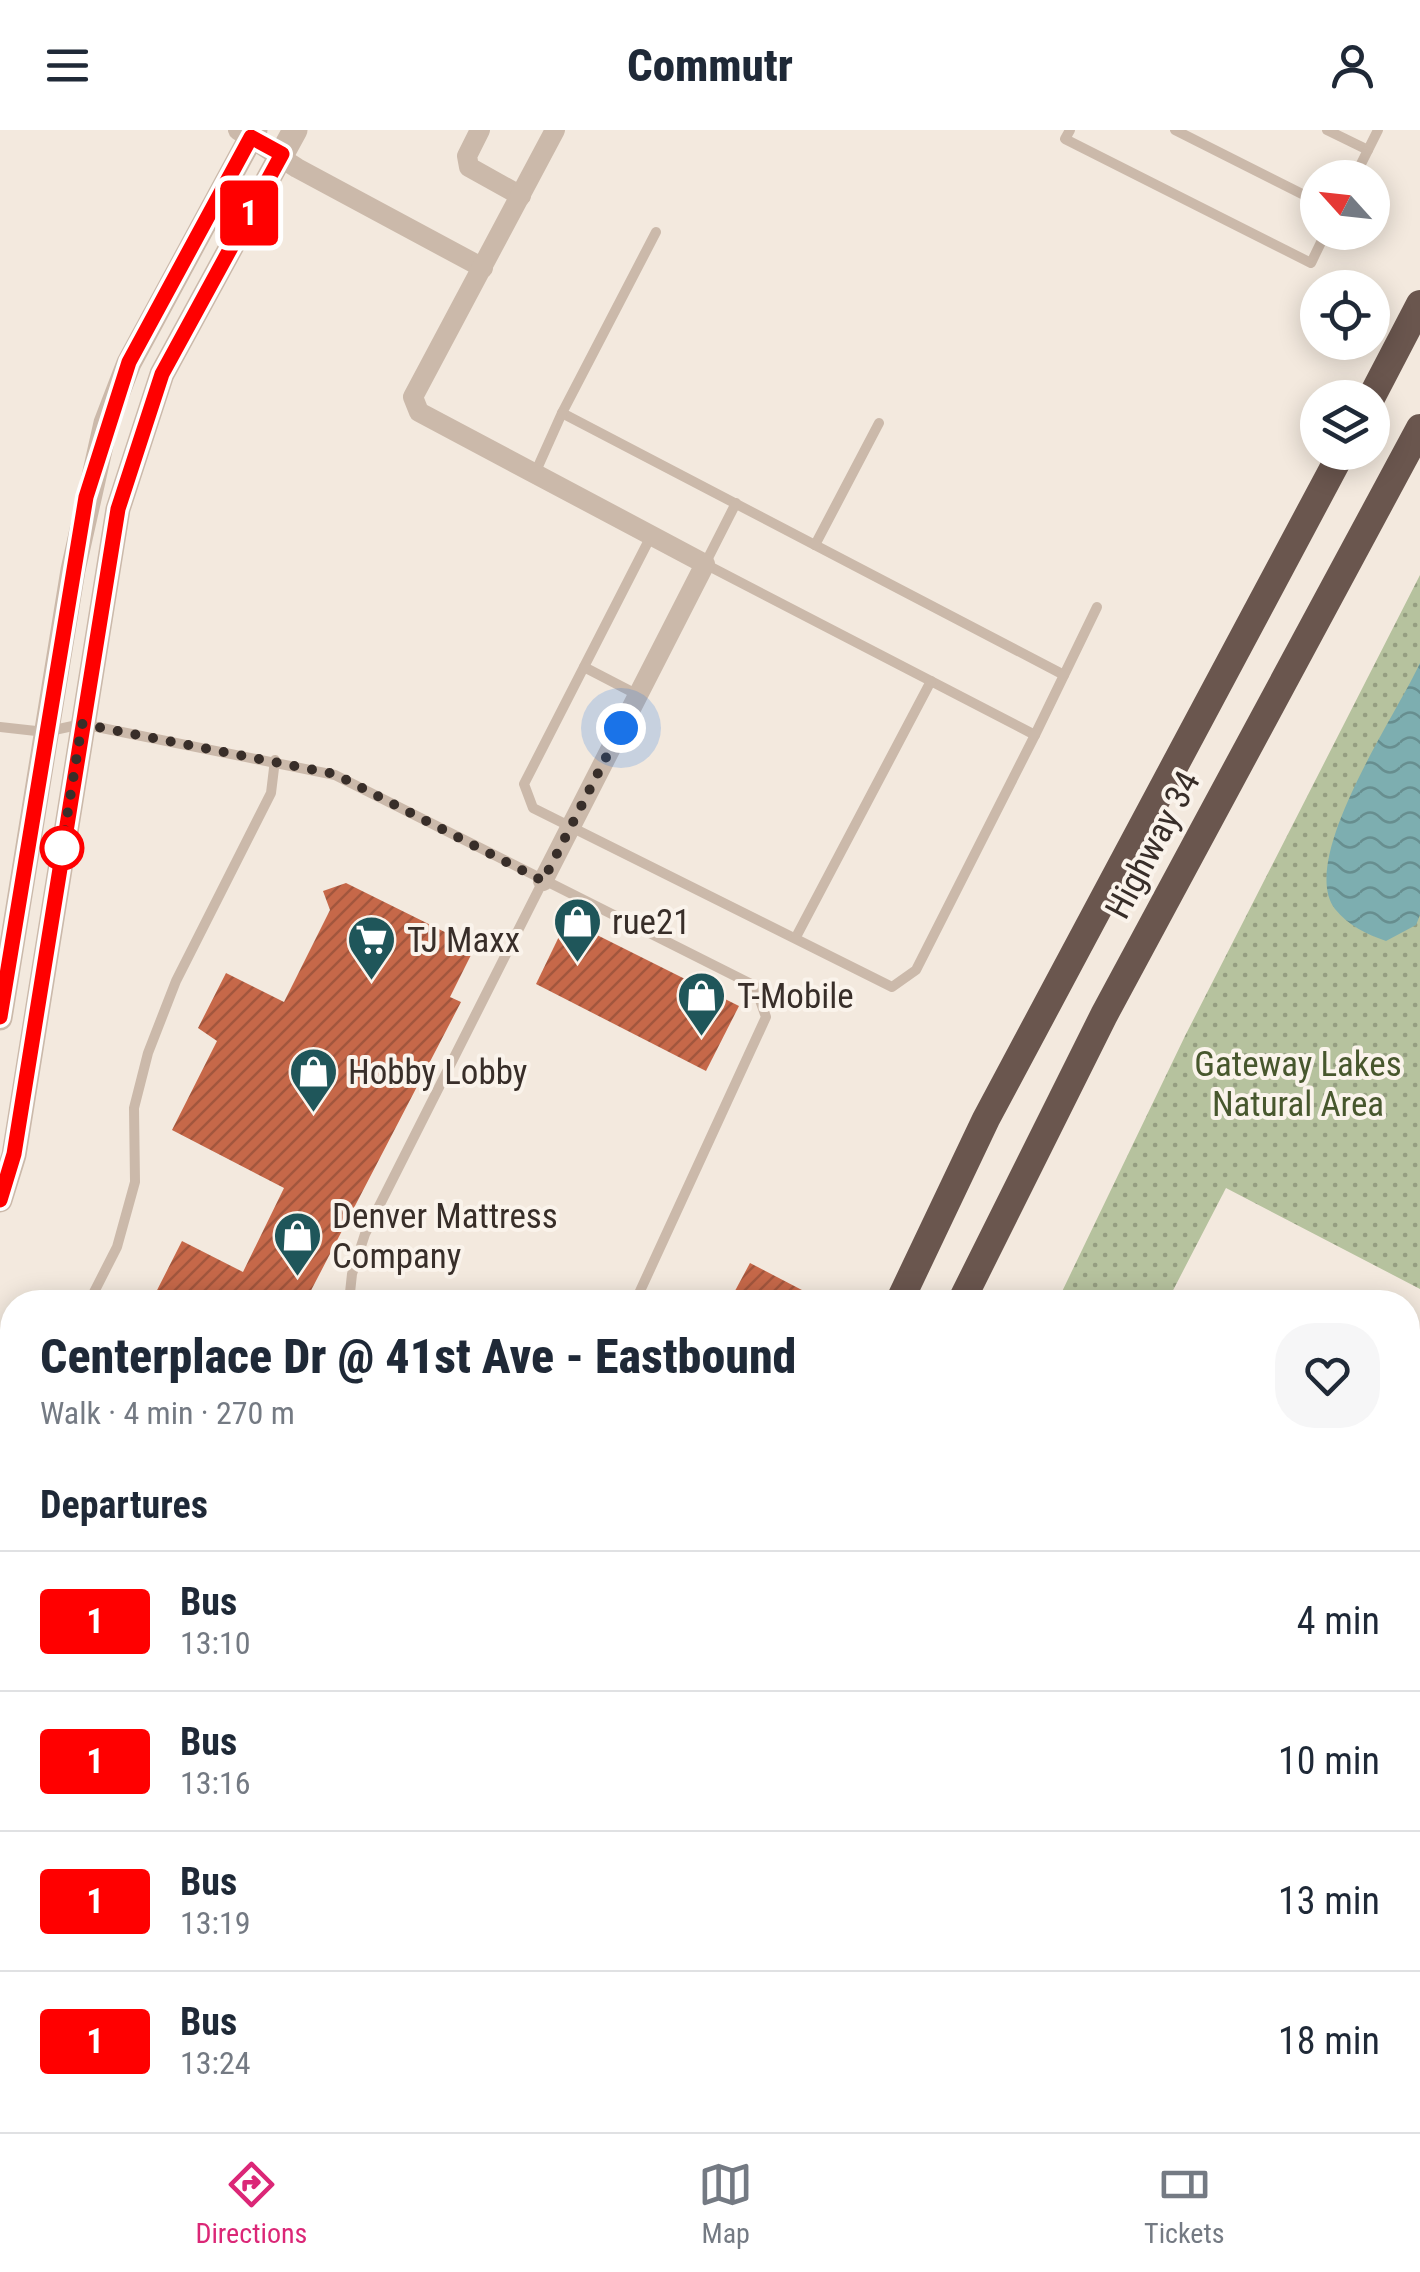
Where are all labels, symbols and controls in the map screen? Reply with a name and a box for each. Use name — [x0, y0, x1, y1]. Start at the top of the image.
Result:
icon: menu — [40, 38, 95, 93]
icon: person — [1325, 38, 1380, 93]
text: Commutr — [627, 39, 793, 92]
north arrow — [1300, 160, 1390, 250]
map controls — [1300, 160, 1390, 470]
line badge: 1 — [216, 181, 282, 246]
text: 1 — [240, 193, 258, 234]
button: locate — [1300, 270, 1390, 360]
button: layers — [1300, 380, 1390, 470]
your location — [596, 703, 646, 753]
street label: Highway 34 — [1097, 765, 1209, 925]
unlabelled marker — [41, 827, 83, 869]
shop icon: rue21 — [551, 896, 603, 964]
place label: rue21 — [612, 902, 691, 943]
supermarket icon: TJ Maxx — [346, 914, 398, 982]
place label: TJ Maxx — [407, 920, 520, 961]
shop icon: T-Mobile — [676, 970, 728, 1038]
place label: T-Mobile — [737, 976, 854, 1017]
park label: Gateway Lakes Natural Area — [1194, 1044, 1402, 1125]
shop icon: Hobby Lobby — [287, 1046, 339, 1114]
place label: Hobby Lobby — [348, 1052, 527, 1093]
place label: Denver Mattress Company — [332, 1196, 558, 1277]
shop icon: Denver Mattress Company — [271, 1210, 323, 1278]
button: heart — [1275, 1323, 1380, 1428]
text: Centerplace Dr @ 41st Ave - Eastbound — [40, 1328, 796, 1385]
text: Walk · 4 min · 270 m — [40, 1394, 295, 1432]
text: Departures — [40, 1483, 208, 1527]
text: Bus — [180, 1580, 237, 1624]
text: 4 min — [1297, 1599, 1380, 1643]
text: 1 — [86, 1601, 104, 1642]
text: 13:10 — [180, 1624, 251, 1662]
text: Bus — [180, 1720, 237, 1764]
text: 10 min — [1278, 1739, 1380, 1783]
text: 1 — [86, 1741, 104, 1782]
text: 13:16 — [180, 1764, 251, 1802]
text: Bus — [180, 1860, 237, 1904]
text: 13 min — [1278, 1879, 1380, 1923]
text: 1 — [86, 1881, 104, 1922]
text: 13:19 — [180, 1904, 251, 1942]
text: Bus — [180, 2000, 237, 2044]
text: 18 min — [1278, 2019, 1380, 2063]
text: 1 — [86, 2021, 104, 2062]
text: 13:24 — [180, 2044, 251, 2082]
tab: Directions — [195, 2157, 307, 2250]
tab: Map — [698, 2157, 753, 2250]
tab: Tickets — [1144, 2157, 1225, 2250]

